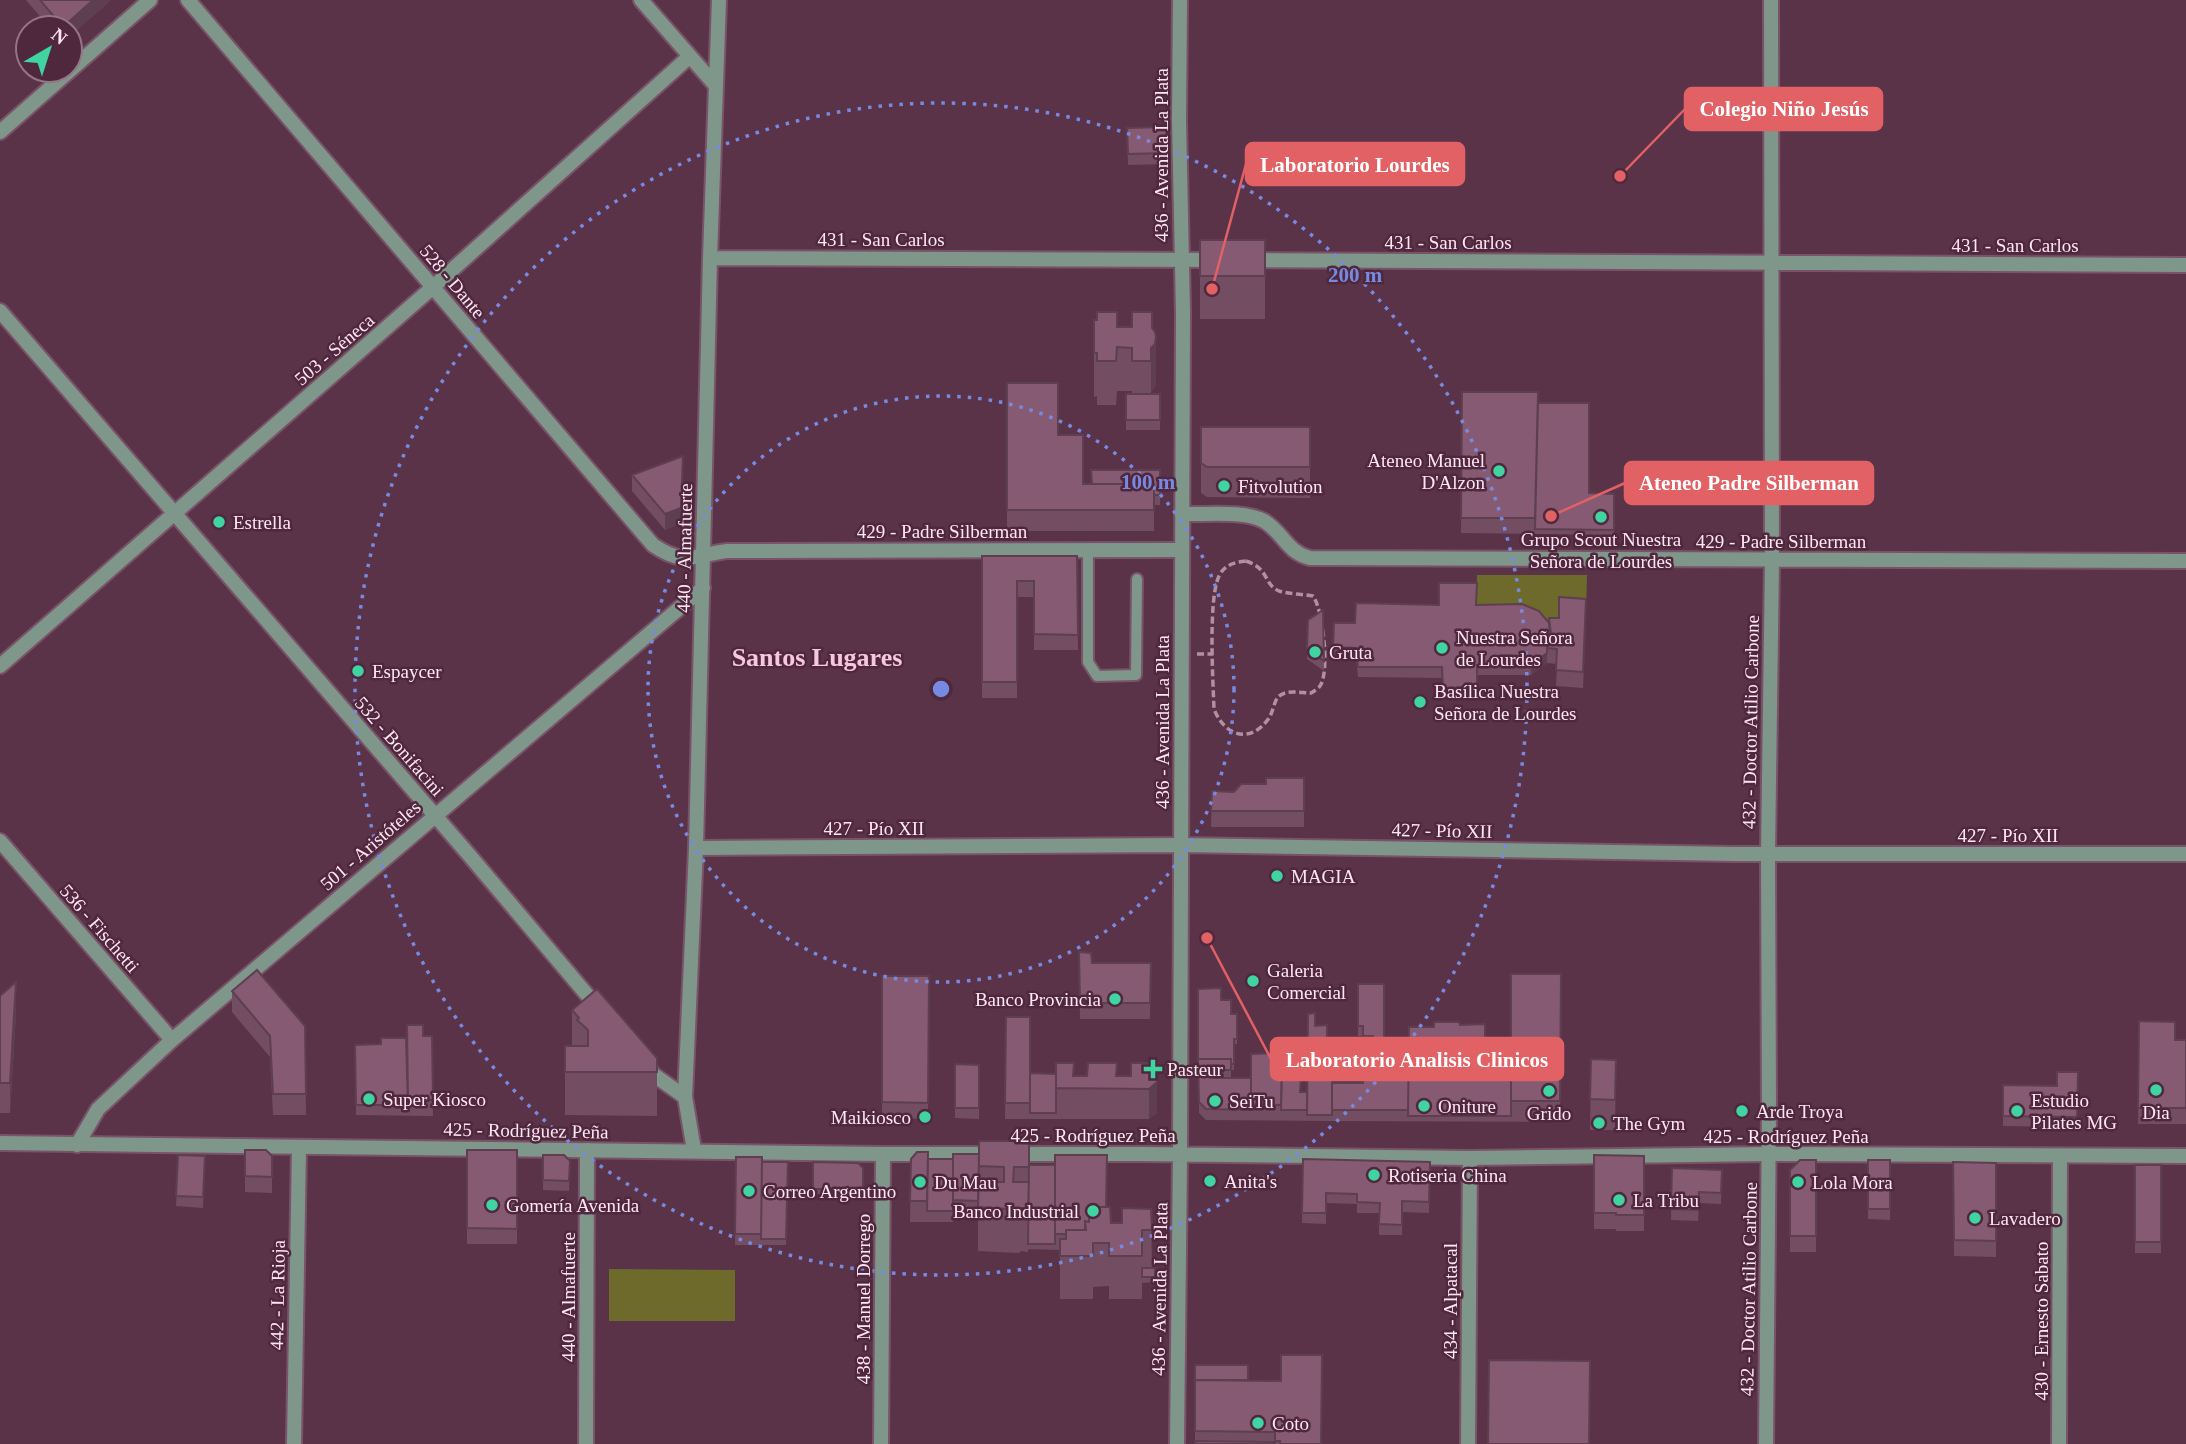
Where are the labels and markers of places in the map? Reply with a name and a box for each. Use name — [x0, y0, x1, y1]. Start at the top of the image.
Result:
callout: Colegio Niño Jesús — [1685, 88, 1882, 130]
callout: Laboratorio Lourdes — [1246, 143, 1464, 185]
place label: Ateneo Manuel D'Alzon — [1367, 450, 1485, 493]
callout: Ateneo Padre Silberman — [1625, 462, 1873, 504]
marker: Ateneo Manuel D'Alzon — [1491, 463, 1507, 479]
place label: Fitvolution — [1238, 476, 1323, 497]
marker: Fitvolution — [1216, 478, 1232, 494]
marker: Grupo Scout Nuestra Señora de Lourdes — [1593, 509, 1609, 525]
place label: Estrella — [233, 512, 292, 533]
marker: Estrella — [211, 514, 227, 530]
place label: Grupo Scout Nuestra Señora de Lourdes — [1521, 529, 1682, 572]
place label: Nuestra Señora de Lourdes — [1456, 627, 1573, 670]
marker: Nuestra Señora de Lourdes — [1434, 640, 1450, 656]
place label: Gruta — [1329, 642, 1373, 663]
marker: Gruta — [1307, 644, 1323, 660]
place label: Espaycer — [372, 661, 442, 682]
marker: Espaycer — [350, 663, 366, 679]
centre of rings — [929, 677, 953, 701]
place label: Basílica Nuestra Señora de Lourdes — [1434, 681, 1576, 724]
marker: Basílica Nuestra Señora de Lourdes — [1412, 694, 1428, 710]
place label: MAGIA — [1291, 866, 1356, 887]
marker: MAGIA — [1269, 868, 1285, 884]
place label: Galeria Comercial — [1267, 960, 1346, 1003]
marker: Galeria Comercial — [1245, 973, 1261, 989]
place label: Banco Provincia — [975, 989, 1102, 1010]
marker: Banco Provincia — [1107, 991, 1123, 1007]
callout: Laboratorio Analisis Clinicos — [1271, 1038, 1563, 1080]
place label: Pasteur — [1167, 1059, 1224, 1080]
marker: Pasteur — [1145, 1061, 1161, 1077]
marker: Dia — [2148, 1082, 2164, 1098]
marker: Grido — [1541, 1083, 1557, 1099]
place label: Super Kiosco — [383, 1089, 486, 1110]
place label: Estudio Pilates MG — [2031, 1090, 2117, 1133]
marker: Super Kiosco — [361, 1091, 377, 1107]
place label: SeiTu — [1229, 1091, 1274, 1112]
marker: SeiTu — [1207, 1093, 1223, 1109]
place label: Oniture — [1438, 1096, 1496, 1117]
marker: Oniture — [1416, 1098, 1432, 1114]
place label: Arde Troya — [1756, 1101, 1844, 1122]
place label: Dia — [2142, 1102, 2170, 1123]
place label: Grido — [1527, 1103, 1571, 1124]
marker: Arde Troya — [1734, 1103, 1750, 1119]
marker: Estudio Pilates MG — [2009, 1103, 2025, 1119]
place label: Maikiosco — [831, 1107, 911, 1128]
marker: Maikiosco — [917, 1109, 933, 1125]
place label: The Gym — [1613, 1113, 1686, 1134]
marker: The Gym — [1591, 1115, 1607, 1131]
place label: Rotiseria China — [1388, 1165, 1507, 1186]
marker: Rotiseria China — [1366, 1167, 1382, 1183]
place label: Anita's — [1224, 1171, 1277, 1192]
place label: Du Mau — [934, 1172, 997, 1193]
place label: Lola Mora — [1812, 1172, 1893, 1193]
marker: Anita's — [1202, 1173, 1218, 1189]
marker: Du Mau — [912, 1174, 928, 1190]
marker: Lola Mora — [1790, 1174, 1806, 1190]
place label: Correo Argentino — [763, 1181, 896, 1202]
marker: Correo Argentino — [741, 1183, 757, 1199]
place label: La Tribu — [1633, 1190, 1699, 1211]
marker: La Tribu — [1611, 1192, 1627, 1208]
place label: Gomería Avenida — [506, 1195, 640, 1216]
marker: Gomería Avenida — [484, 1197, 500, 1213]
place label: Banco Industrial — [953, 1201, 1079, 1222]
marker: Banco Industrial — [1085, 1203, 1101, 1219]
place label: Lavadero — [1989, 1208, 2061, 1229]
marker: Lavadero — [1967, 1210, 1983, 1226]
place label: Coto — [1272, 1413, 1309, 1434]
marker: Coto — [1250, 1415, 1266, 1431]

